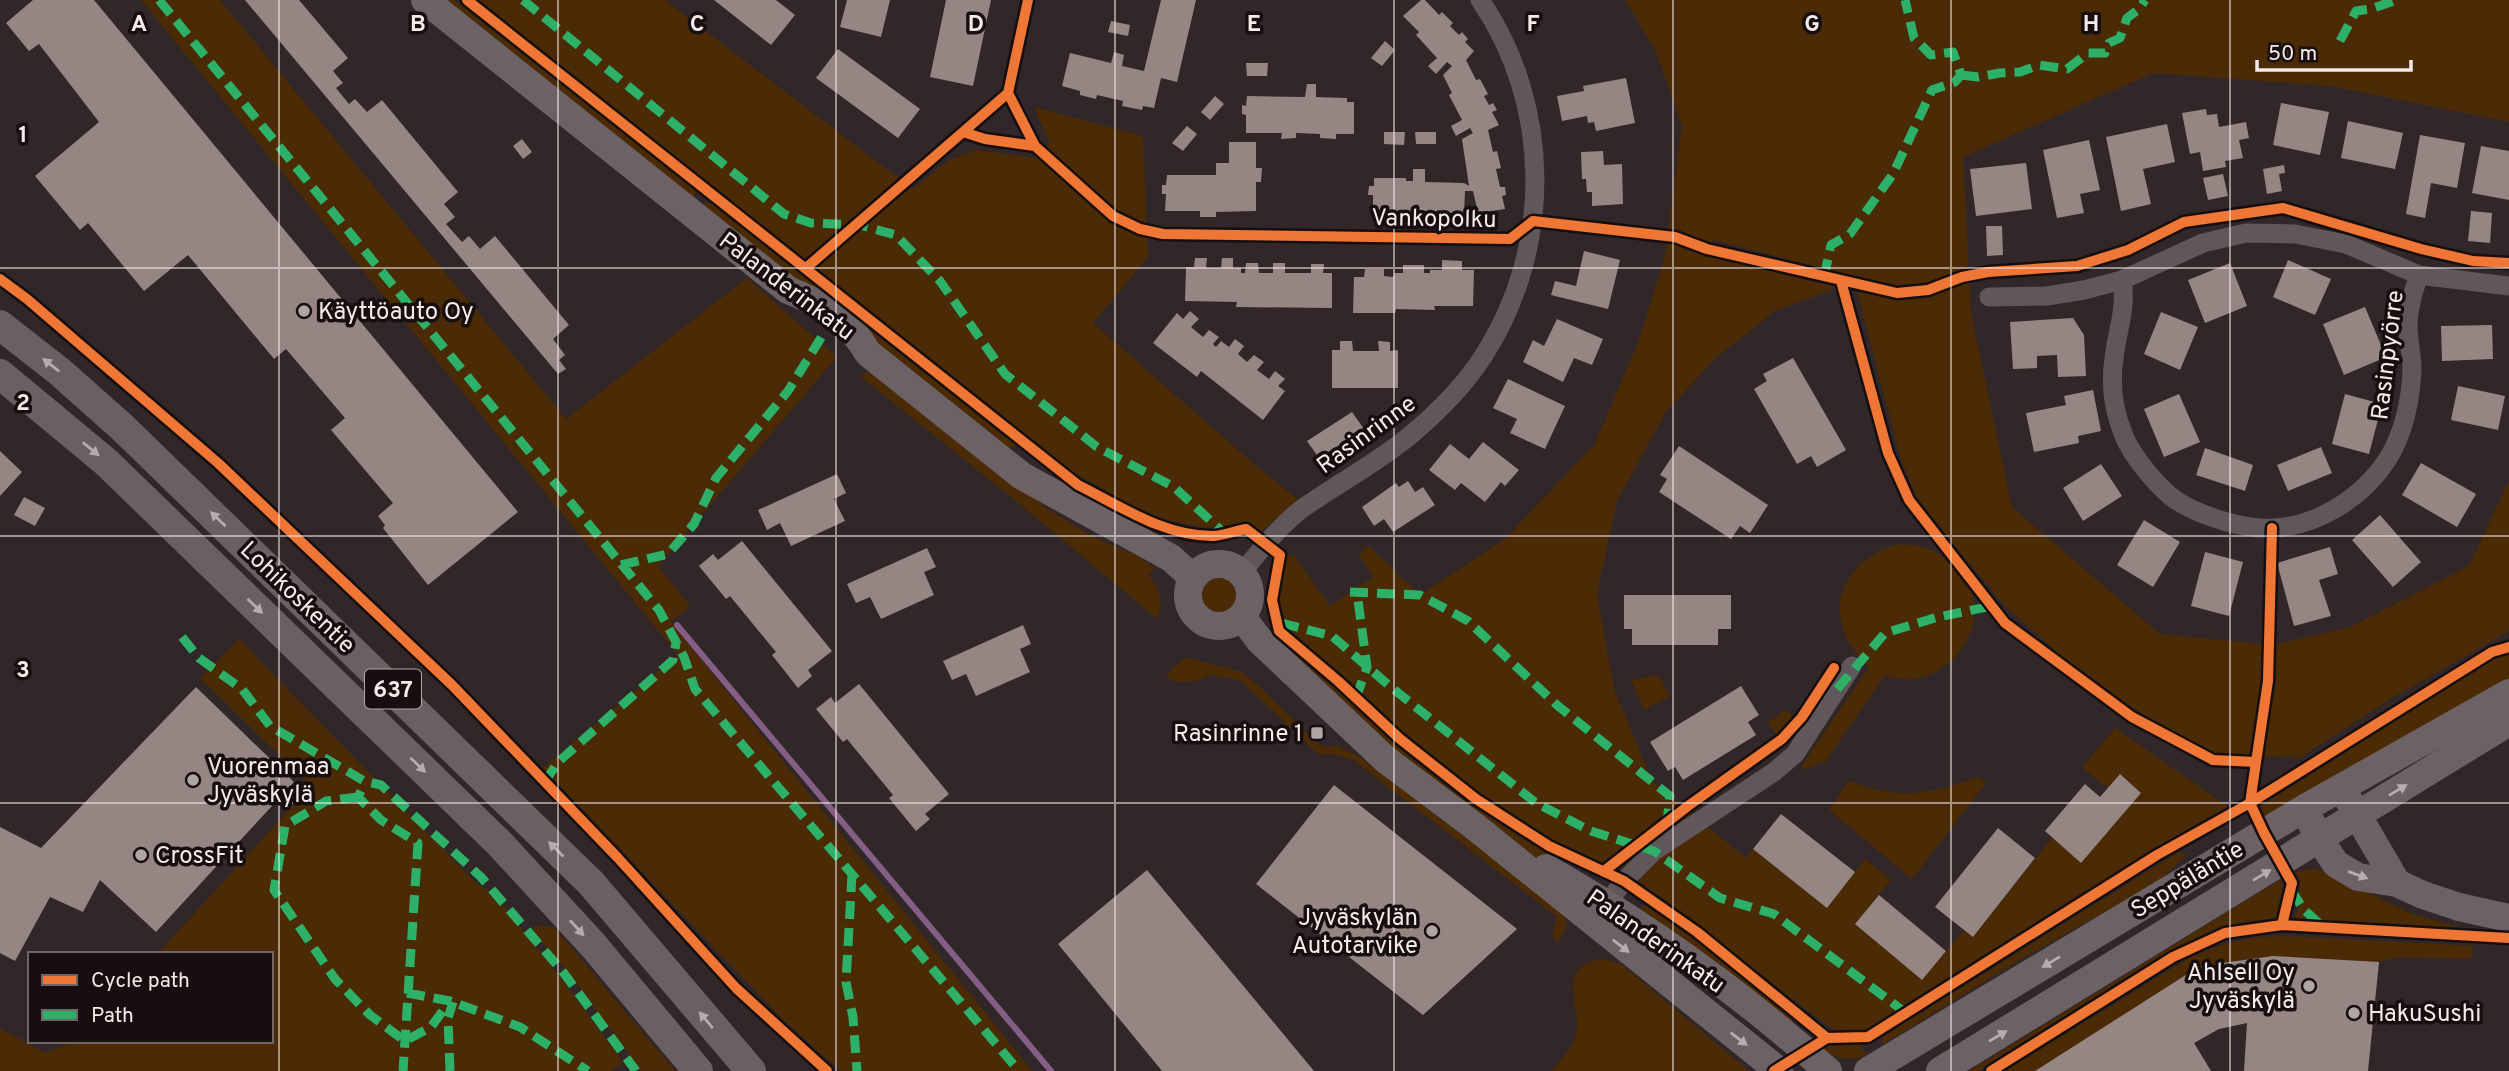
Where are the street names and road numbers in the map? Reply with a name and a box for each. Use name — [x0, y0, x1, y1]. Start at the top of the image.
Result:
street label: Vankopolku — [1371, 204, 1497, 236]
street label: Palanderinkatu — [712, 227, 860, 348]
street label: Rasinpyörre — [2366, 289, 2412, 422]
street label: Rasinrinne — [1312, 390, 1423, 482]
street label: Lohikoskentie — [233, 536, 361, 661]
road number: 637 — [365, 670, 421, 708]
street label: Seppäläntie — [2126, 835, 2250, 926]
street label: Palanderinkatu — [1580, 884, 1730, 1001]

